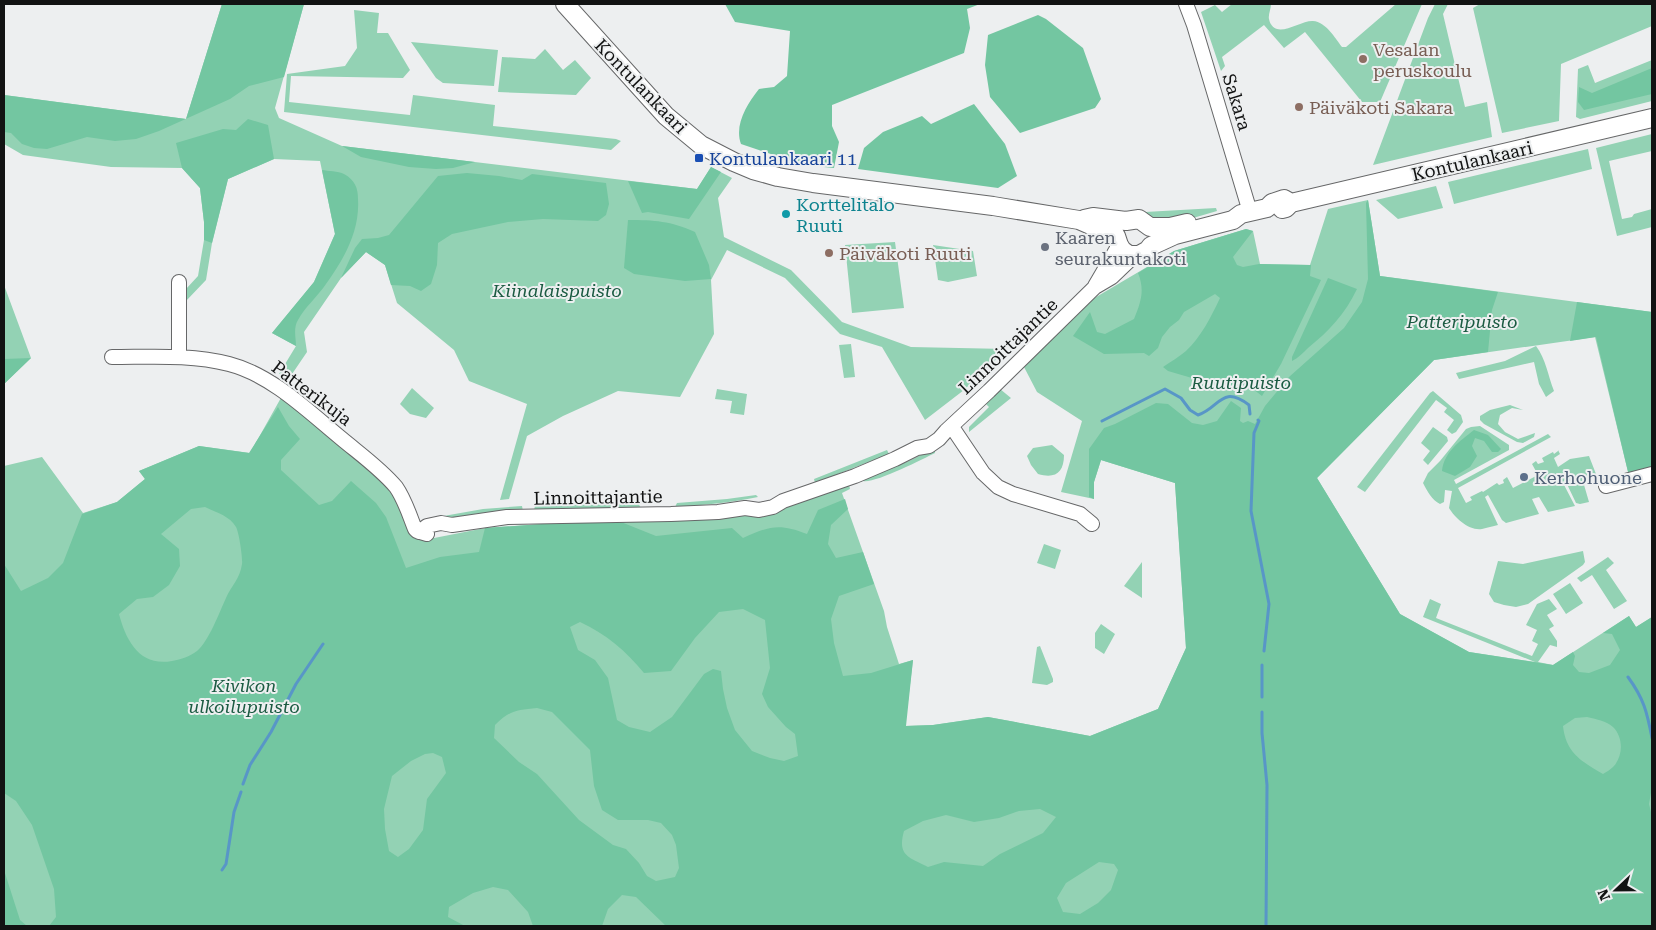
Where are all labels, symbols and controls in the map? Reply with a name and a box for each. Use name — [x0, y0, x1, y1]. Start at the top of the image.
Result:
street label: Kontulankaari — [591, 34, 692, 138]
place label: Vesalan peruskoulu — [1373, 39, 1472, 81]
marker: Vesalan peruskoulu — [1357, 53, 1369, 65]
street label: Sakara — [1218, 71, 1256, 133]
place label: Päiväkoti Sakara — [1309, 97, 1453, 118]
marker: Päiväkoti Sakara — [1293, 101, 1305, 113]
street label: Kontulankaari — [1410, 137, 1535, 185]
place label: Kontulankaari 11 — [709, 148, 857, 169]
marker: Kontulankaari 11 — [693, 152, 705, 164]
place label: Korttelitalo Ruuti — [796, 194, 895, 236]
marker: Korttelitalo Ruuti — [780, 208, 792, 220]
place label: Kaaren seurakuntakoti — [1055, 227, 1187, 269]
marker: Kaaren seurakuntakoti — [1039, 241, 1051, 253]
place label: Päiväkoti Ruuti — [839, 243, 972, 264]
marker: Päiväkoti Ruuti — [823, 247, 835, 259]
park label: Kiinalaispuisto — [491, 280, 622, 301]
street label: Linnoittajantie — [954, 294, 1062, 398]
park label: Patteripuisto — [1406, 311, 1517, 332]
street label: Patterikuja — [268, 356, 356, 430]
park label: Ruutipuisto — [1190, 372, 1291, 393]
place label: Kerhohuone — [1534, 467, 1642, 488]
marker: Kerhohuone — [1518, 471, 1530, 483]
street label: Linnoittajantie — [533, 485, 663, 509]
park label: Kivikon ulkoilupuisto — [188, 675, 300, 717]
north arrow — [1591, 865, 1641, 915]
text: N — [1594, 887, 1613, 903]

